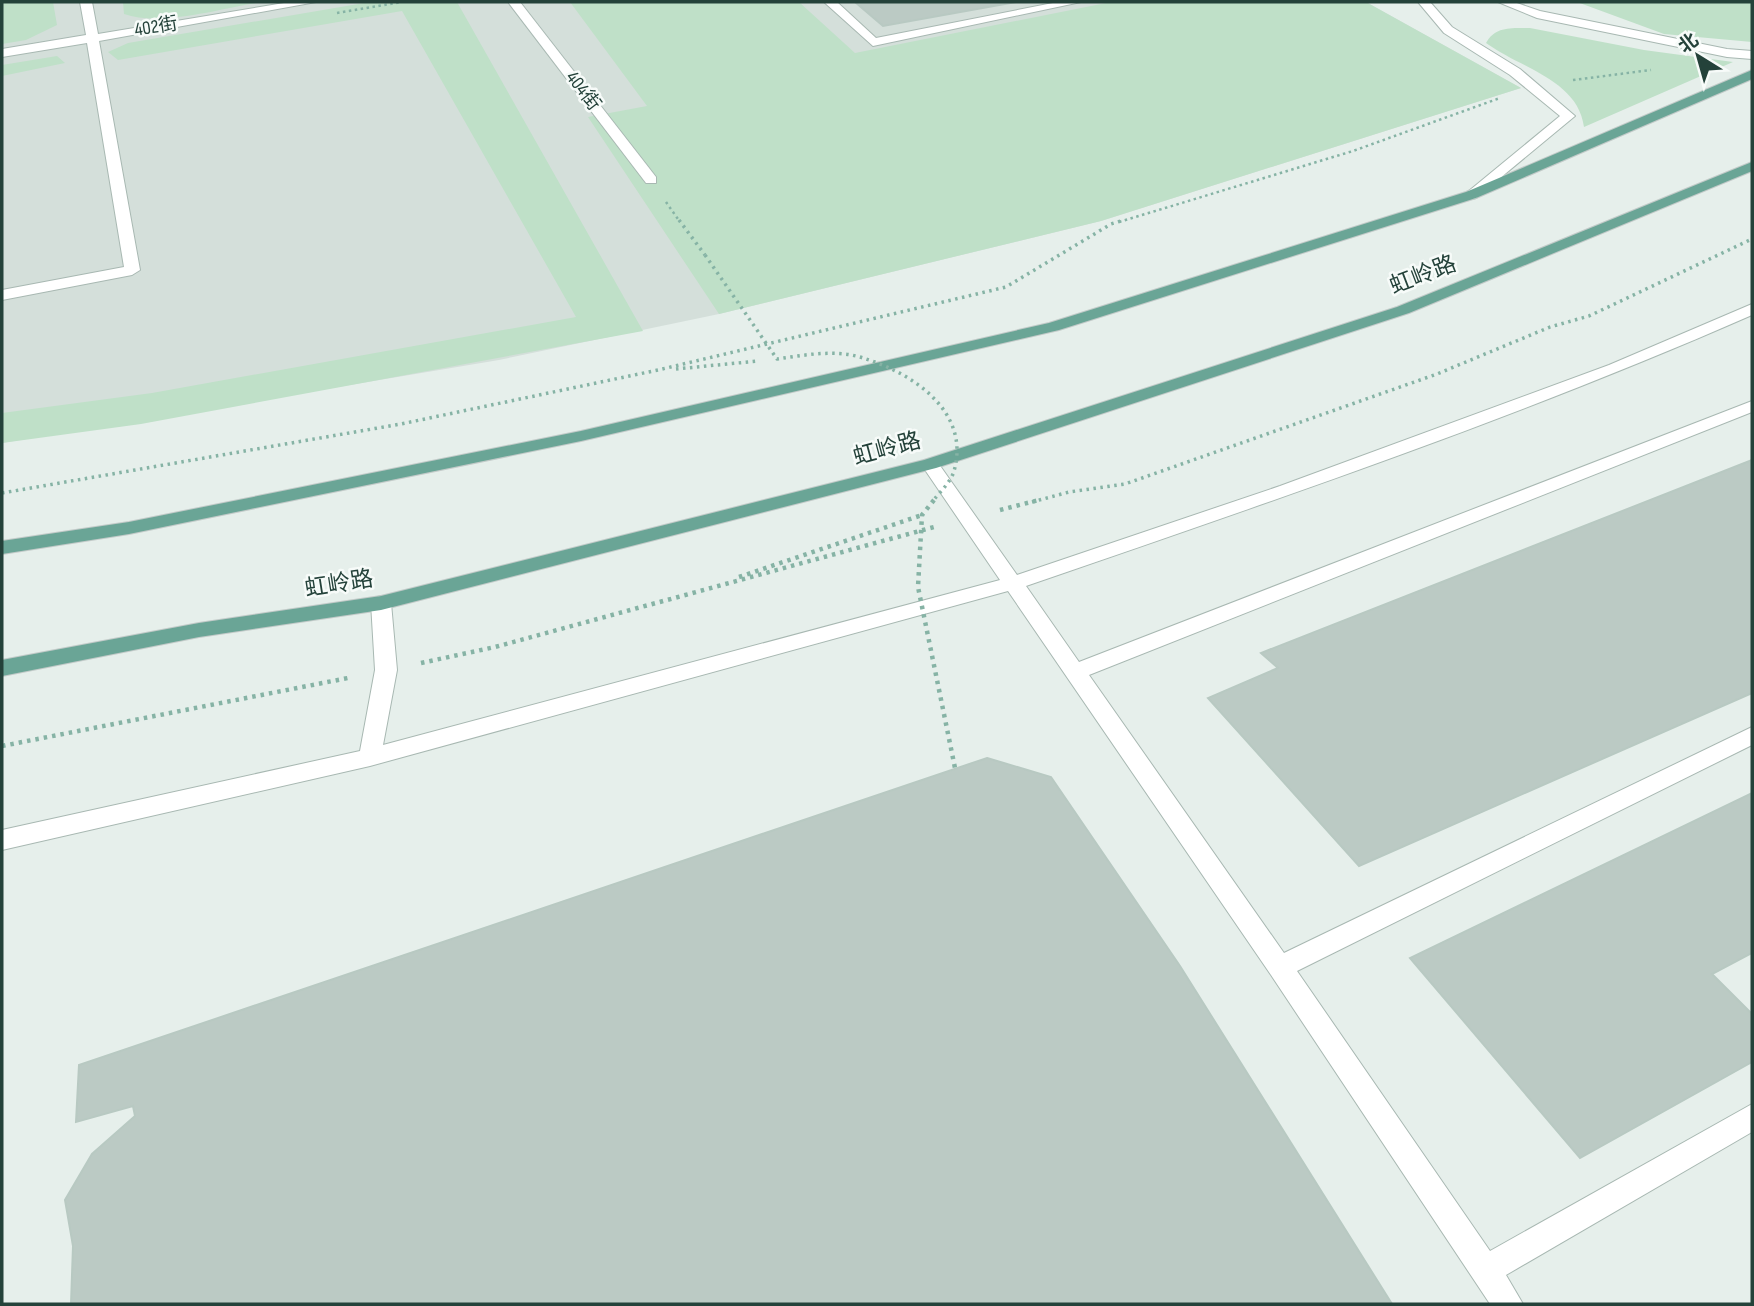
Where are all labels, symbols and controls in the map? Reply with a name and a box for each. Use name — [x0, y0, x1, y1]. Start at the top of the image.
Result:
street label: 402街 — [133, 12, 179, 42]
north arrow — [1663, 21, 1733, 91]
text: 北 — [1674, 29, 1703, 59]
street label: 404街 — [561, 67, 605, 115]
street label: 虹岭路 — [1386, 250, 1460, 300]
street label: 虹岭路 — [850, 427, 924, 471]
street label: 虹岭路 — [303, 565, 375, 603]

